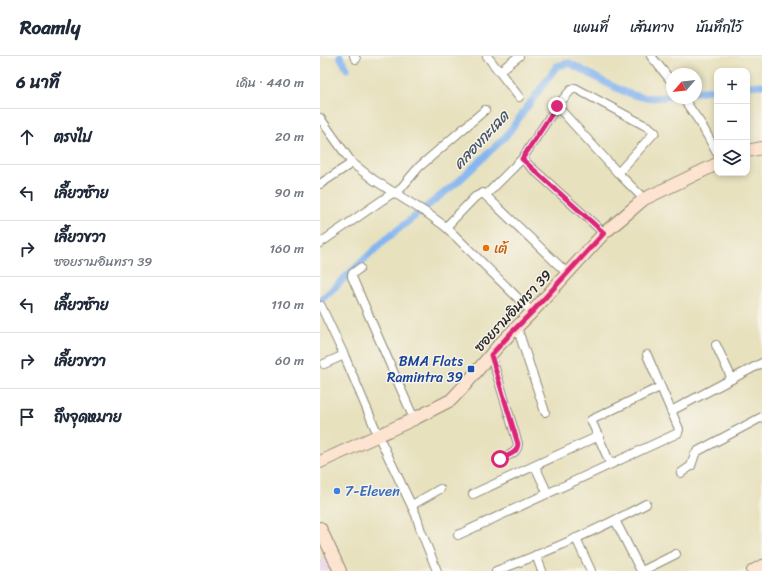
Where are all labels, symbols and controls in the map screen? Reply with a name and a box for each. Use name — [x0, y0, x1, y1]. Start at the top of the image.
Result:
text: Roamly — [20, 11, 80, 44]
text: แผนที่ — [573, 15, 608, 40]
text: เส้นทาง — [630, 15, 674, 40]
text: บันทึกไว้ — [696, 15, 742, 40]
text: 6 นาที — [16, 67, 60, 97]
north arrow — [666, 68, 702, 104]
map controls — [714, 68, 750, 176]
button: + — [714, 68, 750, 104]
text: เดิน · 440 m — [236, 71, 304, 94]
route end — [548, 97, 566, 115]
water label: คลองกะเฉด — [447, 103, 517, 175]
button: − — [714, 104, 750, 140]
text: ตรงไป — [54, 124, 92, 150]
text: 20 m — [275, 125, 304, 148]
icon: ahead — [16, 126, 38, 148]
button: layers — [714, 140, 750, 176]
text: เลี้ยวซ้าย — [54, 180, 109, 206]
text: 90 m — [274, 181, 304, 204]
icon: left — [16, 182, 38, 204]
text: เลี้ยวขวา — [54, 224, 106, 250]
place label: เต้ — [494, 236, 509, 261]
text: 160 m — [269, 237, 304, 260]
icon: right — [16, 238, 38, 260]
marker: เต้ — [481, 243, 491, 253]
text: ซอยรามอินทรา 39 — [54, 250, 152, 273]
street label: ซอยรามอินทรา 39 — [468, 263, 559, 358]
text: เลี้ยวซ้าย — [54, 292, 109, 318]
text: 110 m — [271, 293, 304, 316]
icon: left — [16, 294, 38, 316]
text: เลี้ยวขวา — [54, 348, 106, 374]
text: 60 m — [275, 349, 304, 372]
place label: BMA Flats Ramintra 39 — [387, 349, 463, 390]
icon: right — [16, 350, 38, 372]
marker: BMA Flats Ramintra 39 — [466, 364, 476, 374]
text: ถึงจุดหมาย — [54, 404, 122, 430]
icon: arrive — [16, 406, 38, 428]
route start — [491, 450, 509, 468]
place label: 7-Eleven — [345, 479, 400, 504]
marker: 7-Eleven — [332, 486, 342, 496]

